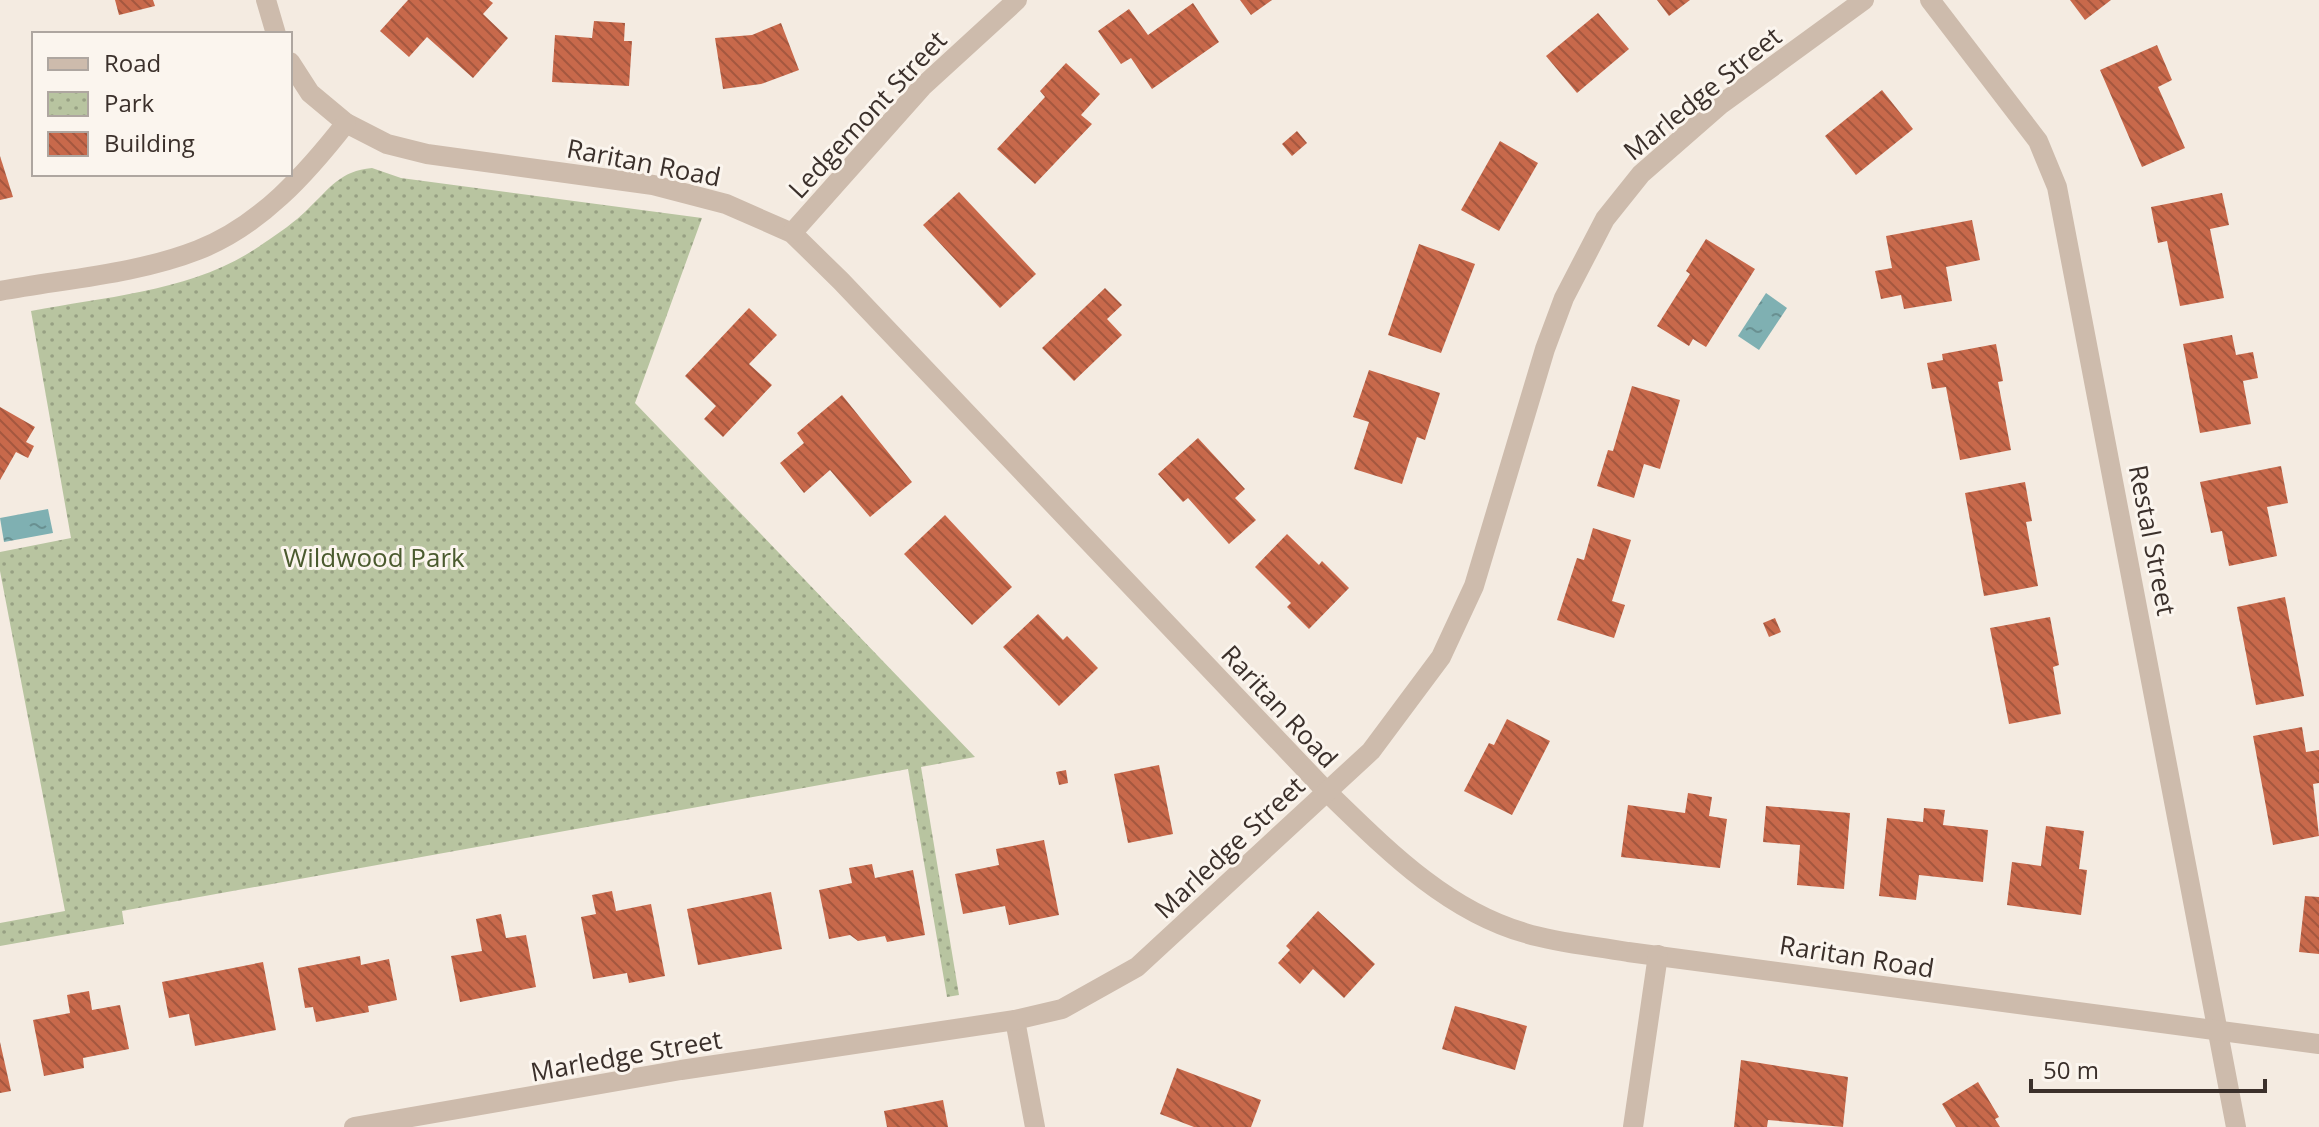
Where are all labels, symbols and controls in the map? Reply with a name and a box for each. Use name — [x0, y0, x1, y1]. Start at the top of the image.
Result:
street label: Marledge Street — [1615, 18, 1789, 168]
street label: Ledgemont Street — [780, 22, 954, 206]
legend — [32, 32, 292, 176]
text: Road — [104, 46, 161, 79]
text: Park — [104, 86, 155, 119]
text: Building — [104, 126, 195, 159]
street label: Raritan Road — [564, 129, 724, 195]
street label: Restal Street — [2121, 462, 2185, 618]
park label: Wildwood Park — [283, 539, 465, 575]
street label: Raritan Road — [1214, 637, 1346, 775]
street label: Marledge Street — [1146, 768, 1312, 926]
street label: Raritan Road — [1777, 926, 1937, 986]
street label: Marledge Street — [528, 1020, 724, 1090]
scale bar — [2031, 1043, 2265, 1093]
text: 50 m — [2043, 1053, 2099, 1086]

